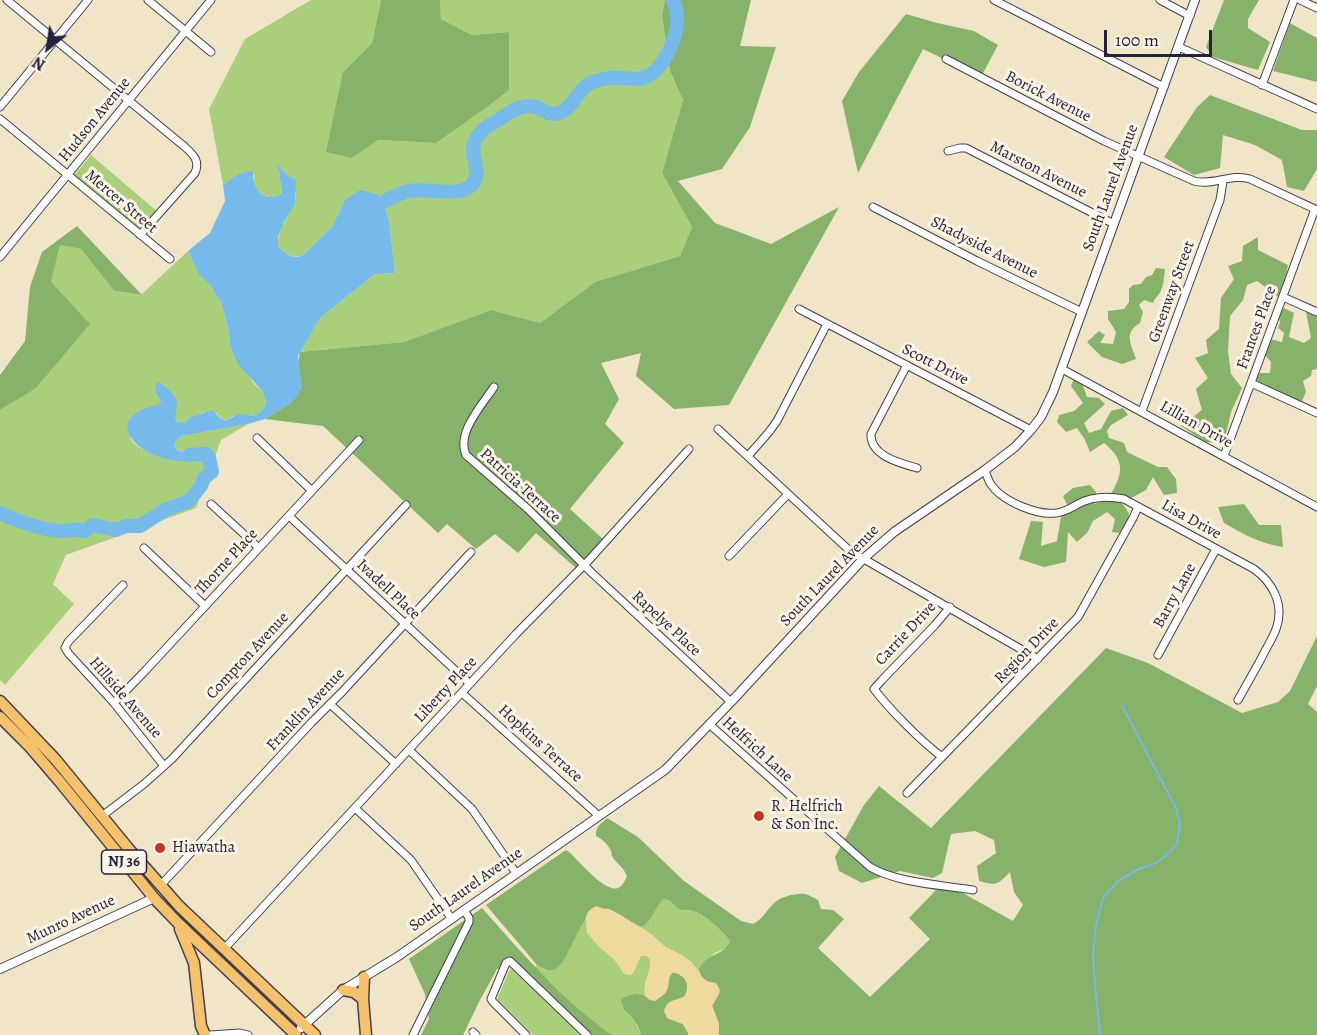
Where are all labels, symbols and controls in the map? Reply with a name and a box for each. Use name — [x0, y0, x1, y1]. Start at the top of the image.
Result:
north arrow — [18, 18, 78, 78]
scale bar — [1107, 18, 1215, 56]
text: 100 m — [1115, 28, 1159, 52]
text: N — [28, 51, 50, 76]
street label: Borick Avenue — [1002, 67, 1094, 127]
street label: Hudson Avenue — [55, 74, 135, 166]
street label: South Laurel Avenue — [1079, 122, 1143, 254]
street label: Marston Avenue — [986, 137, 1090, 203]
street label: Mercer Street — [81, 166, 161, 238]
street label: Shadyside Avenue — [927, 213, 1041, 283]
street label: Greenway Street — [1145, 238, 1199, 346]
street label: Frances Place — [1233, 284, 1281, 372]
street label: Scott Drive — [898, 340, 972, 390]
street label: Lillian Drive — [1156, 397, 1236, 453]
street label: Patricia Terrace — [476, 445, 564, 527]
street label: Lisa Drive — [1158, 496, 1224, 544]
street label: South Laurel Avenue — [777, 521, 883, 631]
street label: Thorne Place — [192, 525, 262, 599]
street label: Ivadell Place — [352, 556, 424, 624]
street label: Barry Lane — [1149, 560, 1201, 632]
street label: Rapelye Place — [627, 587, 705, 661]
street label: Carrie Drive — [872, 598, 940, 670]
street label: Compton Avenue — [203, 608, 293, 704]
street label: Region Drive — [991, 614, 1063, 688]
street label: Hillside Avenue — [84, 653, 166, 743]
street label: Liberty Place — [410, 653, 482, 727]
street label: Franklin Avenue — [263, 665, 349, 755]
street label: Hopkins Terrace — [494, 701, 586, 787]
street label: Helfrich Lane — [718, 713, 796, 787]
place label: R. Helfrich & Son Inc. — [771, 797, 843, 835]
marker: R. Helfrich & Son Inc. — [752, 809, 766, 823]
place label: Hiawatha — [172, 838, 235, 858]
marker: Hiawatha — [153, 841, 167, 855]
street label: South Laurel Avenue — [406, 844, 526, 936]
road number: NJ 36 — [102, 850, 146, 874]
street label: Munro Avenue — [24, 891, 118, 949]

